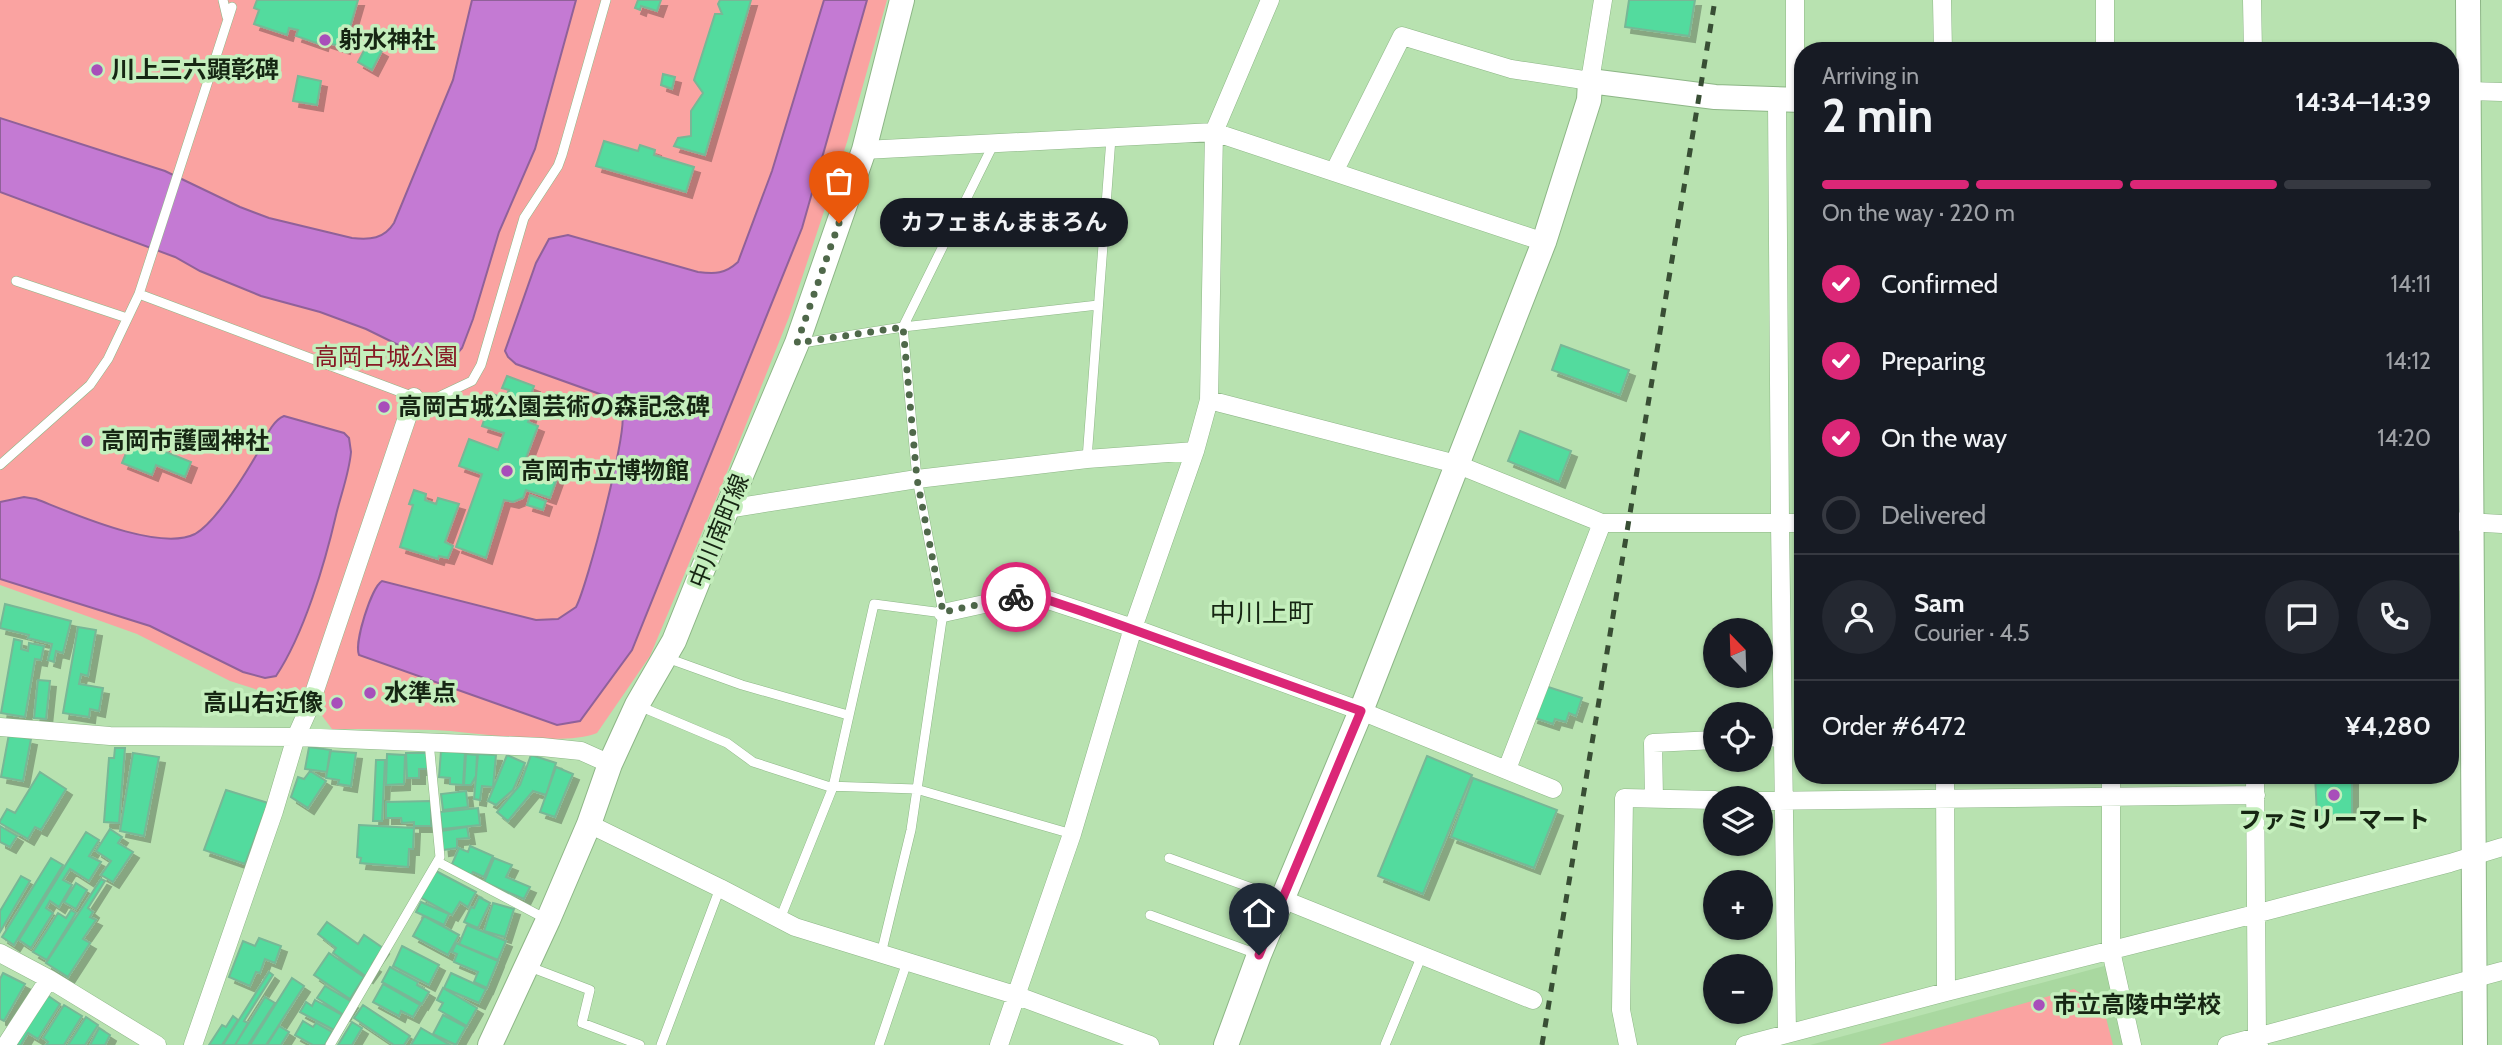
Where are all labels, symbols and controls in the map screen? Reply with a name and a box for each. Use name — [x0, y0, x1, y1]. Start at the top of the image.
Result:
place label: 射水神社 — [339, 25, 435, 54]
marker: 射水神社 — [317, 32, 333, 48]
place label: 川上三六顕彰碑 — [111, 55, 279, 84]
marker: 川上三六顕彰碑 — [89, 62, 105, 78]
text: Arriving in — [1822, 62, 1919, 90]
text: 14:34–14:39 — [2295, 86, 2431, 118]
text: 2 min — [1822, 88, 1933, 144]
pin — [809, 151, 869, 223]
icon: bag — [820, 162, 858, 200]
callout: カフェまんままろん — [881, 198, 1130, 248]
text: On the way · 220 m — [1822, 199, 2015, 227]
text: カフェまんままろん — [901, 208, 1108, 236]
icon: check — [1822, 265, 1860, 303]
text: Confirmed — [1881, 268, 1998, 300]
text: 14:11 — [2390, 270, 2431, 298]
park label: 高岡古城公園 — [314, 342, 458, 371]
icon: check — [1822, 342, 1860, 380]
text: Preparing — [1881, 345, 1985, 377]
text: 14:12 — [2386, 347, 2431, 375]
place label: 高岡古城公園芸術の森記念碑 — [398, 392, 710, 421]
marker: 高岡古城公園芸術の森記念碑 — [376, 399, 392, 415]
icon: check — [1822, 419, 1860, 457]
text: On the way — [1881, 422, 2007, 454]
text: 14:20 — [2377, 424, 2431, 452]
place label: 高岡市護國神社 — [101, 426, 269, 455]
marker: 高岡市護國神社 — [79, 433, 95, 449]
place label: 高岡市立博物館 — [521, 456, 689, 485]
marker: 高岡市立博物館 — [499, 463, 515, 479]
street label: 中川南町線 — [683, 470, 754, 592]
text: Delivered — [1881, 499, 1986, 531]
courier — [981, 562, 1051, 632]
icon: bike — [997, 578, 1035, 616]
button: person — [1822, 580, 1896, 654]
button: chat — [2265, 580, 2339, 654]
button: phone — [2357, 580, 2431, 654]
text: Sam — [1914, 587, 1965, 619]
district label: 中川上町 — [1210, 597, 1314, 629]
north arrow — [1703, 618, 1773, 688]
map controls — [1703, 618, 1773, 1024]
text: Courier · 4.5 — [1914, 619, 2030, 647]
place label: 水準点 — [384, 678, 456, 707]
marker: 水準点 — [362, 685, 378, 701]
place label: 高山右近像 — [203, 688, 323, 717]
marker: 高山右近像 — [329, 695, 345, 711]
button: locate — [1703, 702, 1773, 772]
text: Order #6472 — [1822, 710, 1966, 742]
text: ¥4,280 — [2345, 710, 2431, 742]
button: layers — [1703, 786, 1773, 856]
marker: ファミリーマート — [2326, 787, 2342, 803]
place label: ファミリーマート — [2238, 805, 2430, 834]
button: + — [1703, 870, 1773, 940]
pin — [1229, 883, 1289, 955]
icon: home — [1240, 894, 1278, 932]
button: − — [1703, 954, 1773, 1024]
place label: 市立高陵中学校 — [2053, 990, 2221, 1019]
marker: 市立高陵中学校 — [2031, 997, 2047, 1013]

